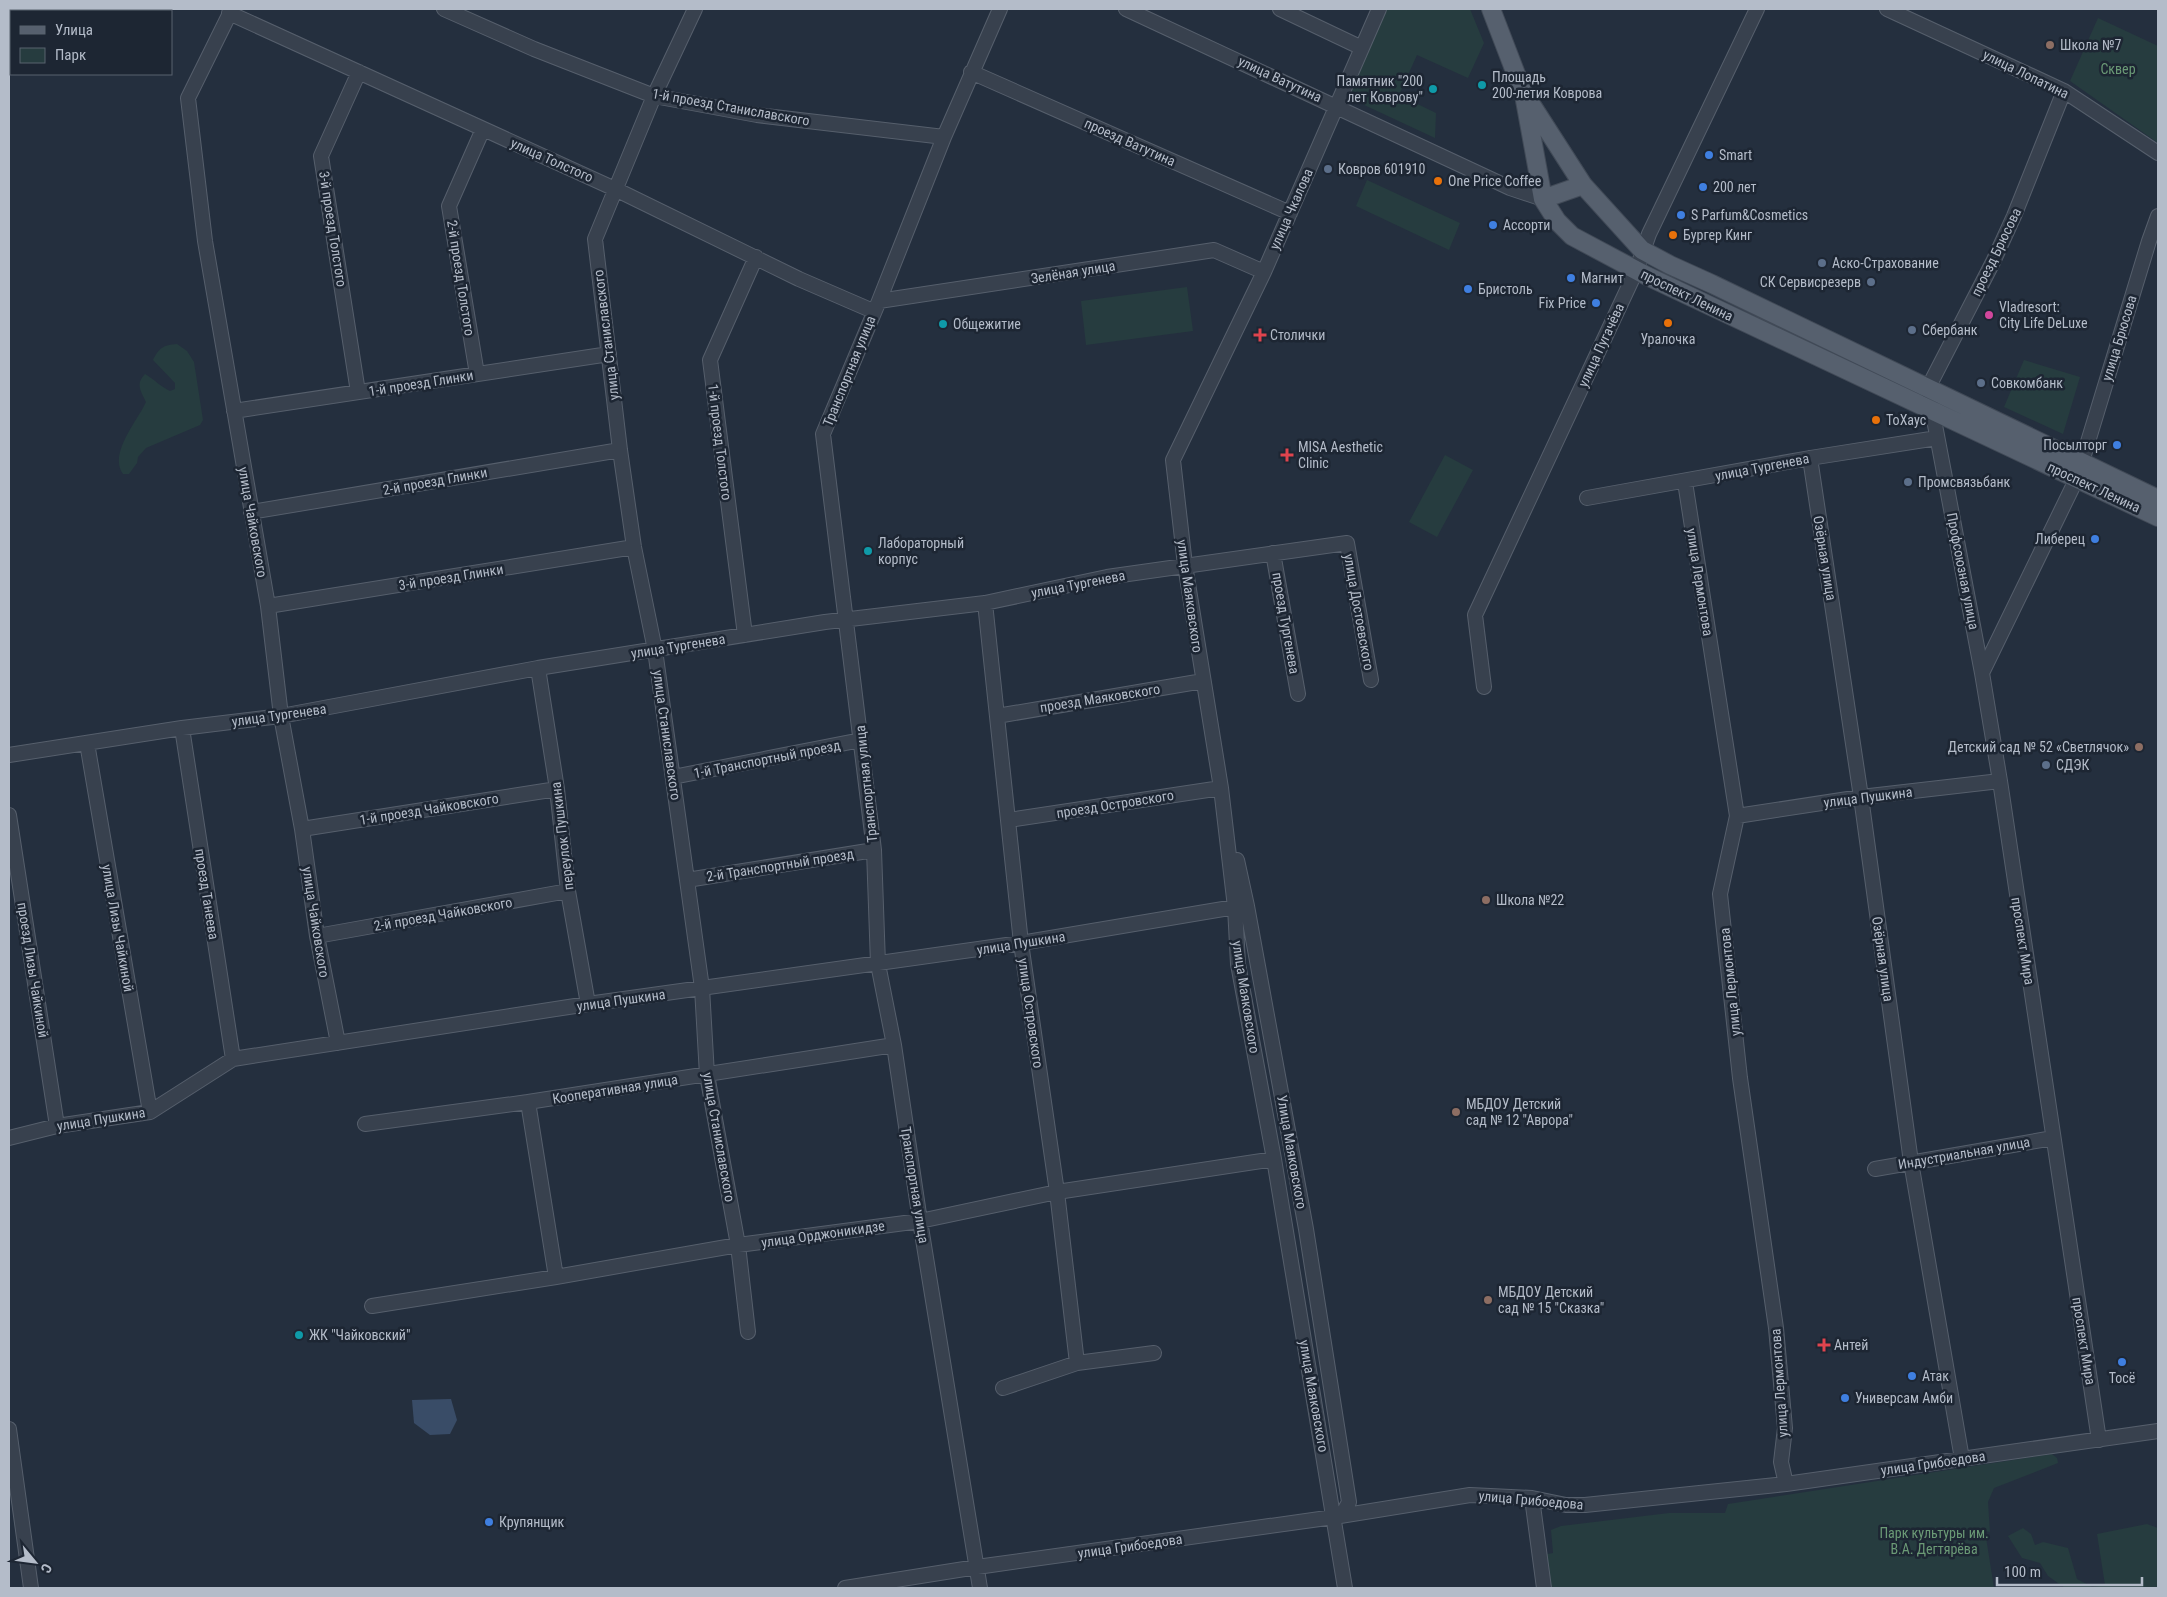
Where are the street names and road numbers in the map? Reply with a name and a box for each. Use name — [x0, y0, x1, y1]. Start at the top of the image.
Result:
street label: улица Лопатина — [1981, 46, 2071, 102]
street label: улица Ватутина — [1236, 53, 1324, 105]
street label: 1-й проезд Станиславского — [651, 85, 811, 129]
street label: проезд Ватутина — [1082, 115, 1178, 169]
street label: улица Толстого — [508, 135, 596, 185]
street label: улица Чкалова — [1266, 166, 1316, 252]
street label: 3-й проезд Толстого — [316, 170, 350, 288]
street label: проезд Брюсова — [1968, 205, 2024, 299]
street label: 2-й проезд Толстого — [444, 219, 478, 337]
street label: Зелёная улица — [1030, 257, 1116, 287]
street label: проспект Ленина — [1638, 266, 1736, 324]
street label: улица Станиславского — [590, 269, 622, 401]
street label: улица Брюсова — [2098, 293, 2140, 383]
street label: улица Пугачёва — [1575, 301, 1627, 389]
street label: Транспортная улица — [820, 313, 878, 429]
street label: 1-й проезд Глинки — [368, 367, 474, 399]
street label: 1-й проезд Толстого — [705, 383, 735, 501]
street label: улица Тургенева — [1714, 450, 1810, 484]
street label: проспект Ленина — [2045, 459, 2143, 515]
street label: 2-й проезд Глинки — [382, 464, 488, 498]
street label: улица Чайковского — [235, 465, 271, 579]
street label: Профсоюзная улица — [1944, 511, 1982, 631]
street label: Озёрная улица — [1810, 514, 1840, 602]
street label: улица Лермонтова — [1684, 527, 1716, 637]
street label: улица Маяковского — [1174, 538, 1206, 654]
street label: улица Достоевского — [1341, 552, 1377, 672]
street label: 3-й проезд Глинки — [398, 561, 504, 593]
street label: улица Тургенева — [1030, 567, 1126, 601]
street label: проезд Тургенева — [1269, 571, 1303, 675]
street label: улица Тургенева — [630, 631, 726, 661]
street label: улица Станиславского — [650, 669, 684, 801]
street label: проезд Маяковского — [1039, 681, 1161, 715]
street label: улица Тургенева — [231, 700, 327, 730]
street label: Транспортная улица — [852, 725, 880, 843]
street label: 1-й Транспортный проезд — [692, 737, 842, 781]
street label: переулок Пушкина — [547, 781, 577, 891]
street label: улица Пушкина — [1823, 784, 1913, 810]
street label: проезд Островского — [1055, 787, 1175, 821]
street label: 1-й проезд Чайковского — [358, 790, 500, 828]
street label: 2-й Транспортный проезд — [705, 845, 855, 885]
street label: проезд Танеева — [192, 848, 222, 940]
street label: улица Лизы Чайкиной — [99, 863, 137, 993]
street label: улица Чайковского — [299, 865, 333, 979]
street label: 2-й проезд Чайковского — [372, 894, 514, 934]
street label: проспект Мира — [2008, 896, 2038, 986]
street label: проезд Лизы Чайкиной — [14, 901, 52, 1039]
street label: Озёрная улица — [1869, 915, 1897, 1003]
street label: улица Лермонтова — [1716, 927, 1744, 1037]
street label: улица Пушкина — [976, 928, 1066, 958]
street label: улица Маяковского — [1229, 939, 1263, 1055]
street label: улица Островского — [1015, 957, 1047, 1069]
street label: улица Пушкина — [576, 986, 666, 1014]
street label: Кооперативная улица — [551, 1071, 679, 1107]
street label: улица Станиславского — [700, 1071, 738, 1203]
street label: Улица Маяковского — [1274, 1094, 1310, 1210]
street label: улица Пушкина — [56, 1104, 146, 1134]
street label: Транспортная улица — [898, 1126, 932, 1244]
street label: Индустриальная улица — [1897, 1134, 2031, 1172]
street label: улица Орджоникидзе — [760, 1217, 886, 1251]
street label: проспект Мира — [2069, 1296, 2099, 1386]
street label: улица Лермонтова — [1767, 1328, 1791, 1438]
street label: улица Маяковского — [1296, 1338, 1332, 1454]
street label: улица Грибоедова — [1880, 1448, 1986, 1478]
street label: улица Грибоедова — [1478, 1487, 1584, 1513]
street label: улица Грибоедова — [1077, 1531, 1183, 1561]

